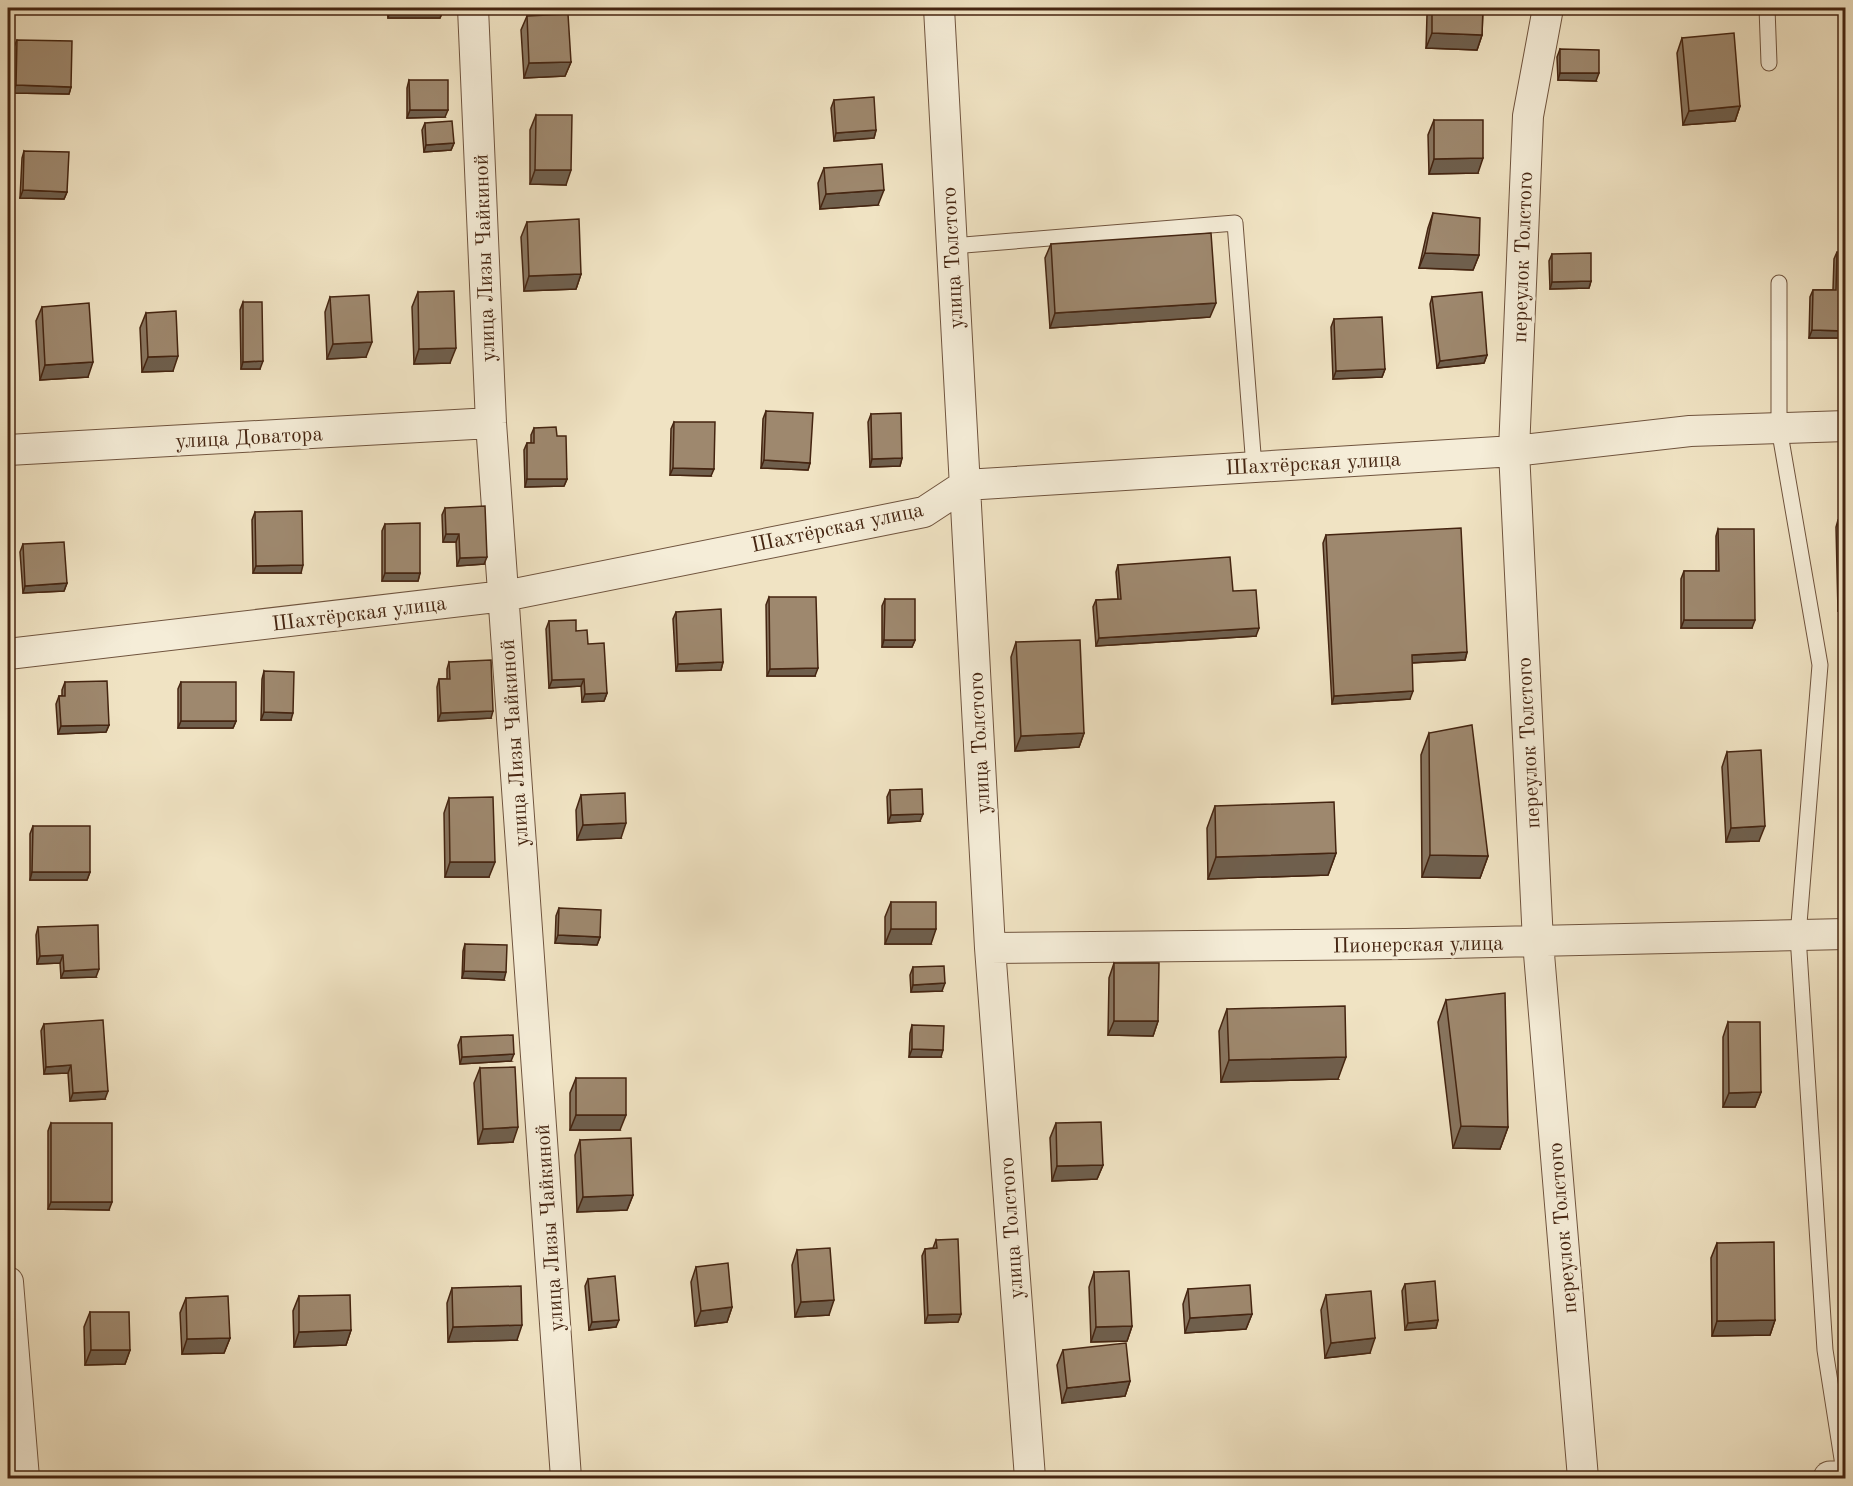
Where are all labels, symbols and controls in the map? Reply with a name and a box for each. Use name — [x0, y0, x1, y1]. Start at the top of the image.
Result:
street label: улица Лизы Чайкиной — [471, 154, 500, 362]
street label: переулок Толстого — [1510, 171, 1537, 343]
street label: улица Толстого — [939, 186, 968, 329]
street label: улица Доватора — [175, 424, 323, 453]
street label: Шахтёрская улица — [1225, 449, 1401, 480]
street label: Шахтёрская улица — [749, 500, 925, 557]
street label: Шахтёрская улица — [271, 593, 448, 636]
street label: улица Лизы Чайкиной — [498, 638, 533, 847]
street label: переулок Толстого — [1515, 657, 1544, 829]
street label: улица Толстого — [966, 671, 995, 814]
street label: Пионерская улица — [1332, 934, 1504, 957]
street label: улица Лизы Чайкиной — [533, 1123, 568, 1332]
street label: переулок Толстого — [1546, 1141, 1581, 1314]
street label: улица Толстого — [997, 1156, 1028, 1300]

